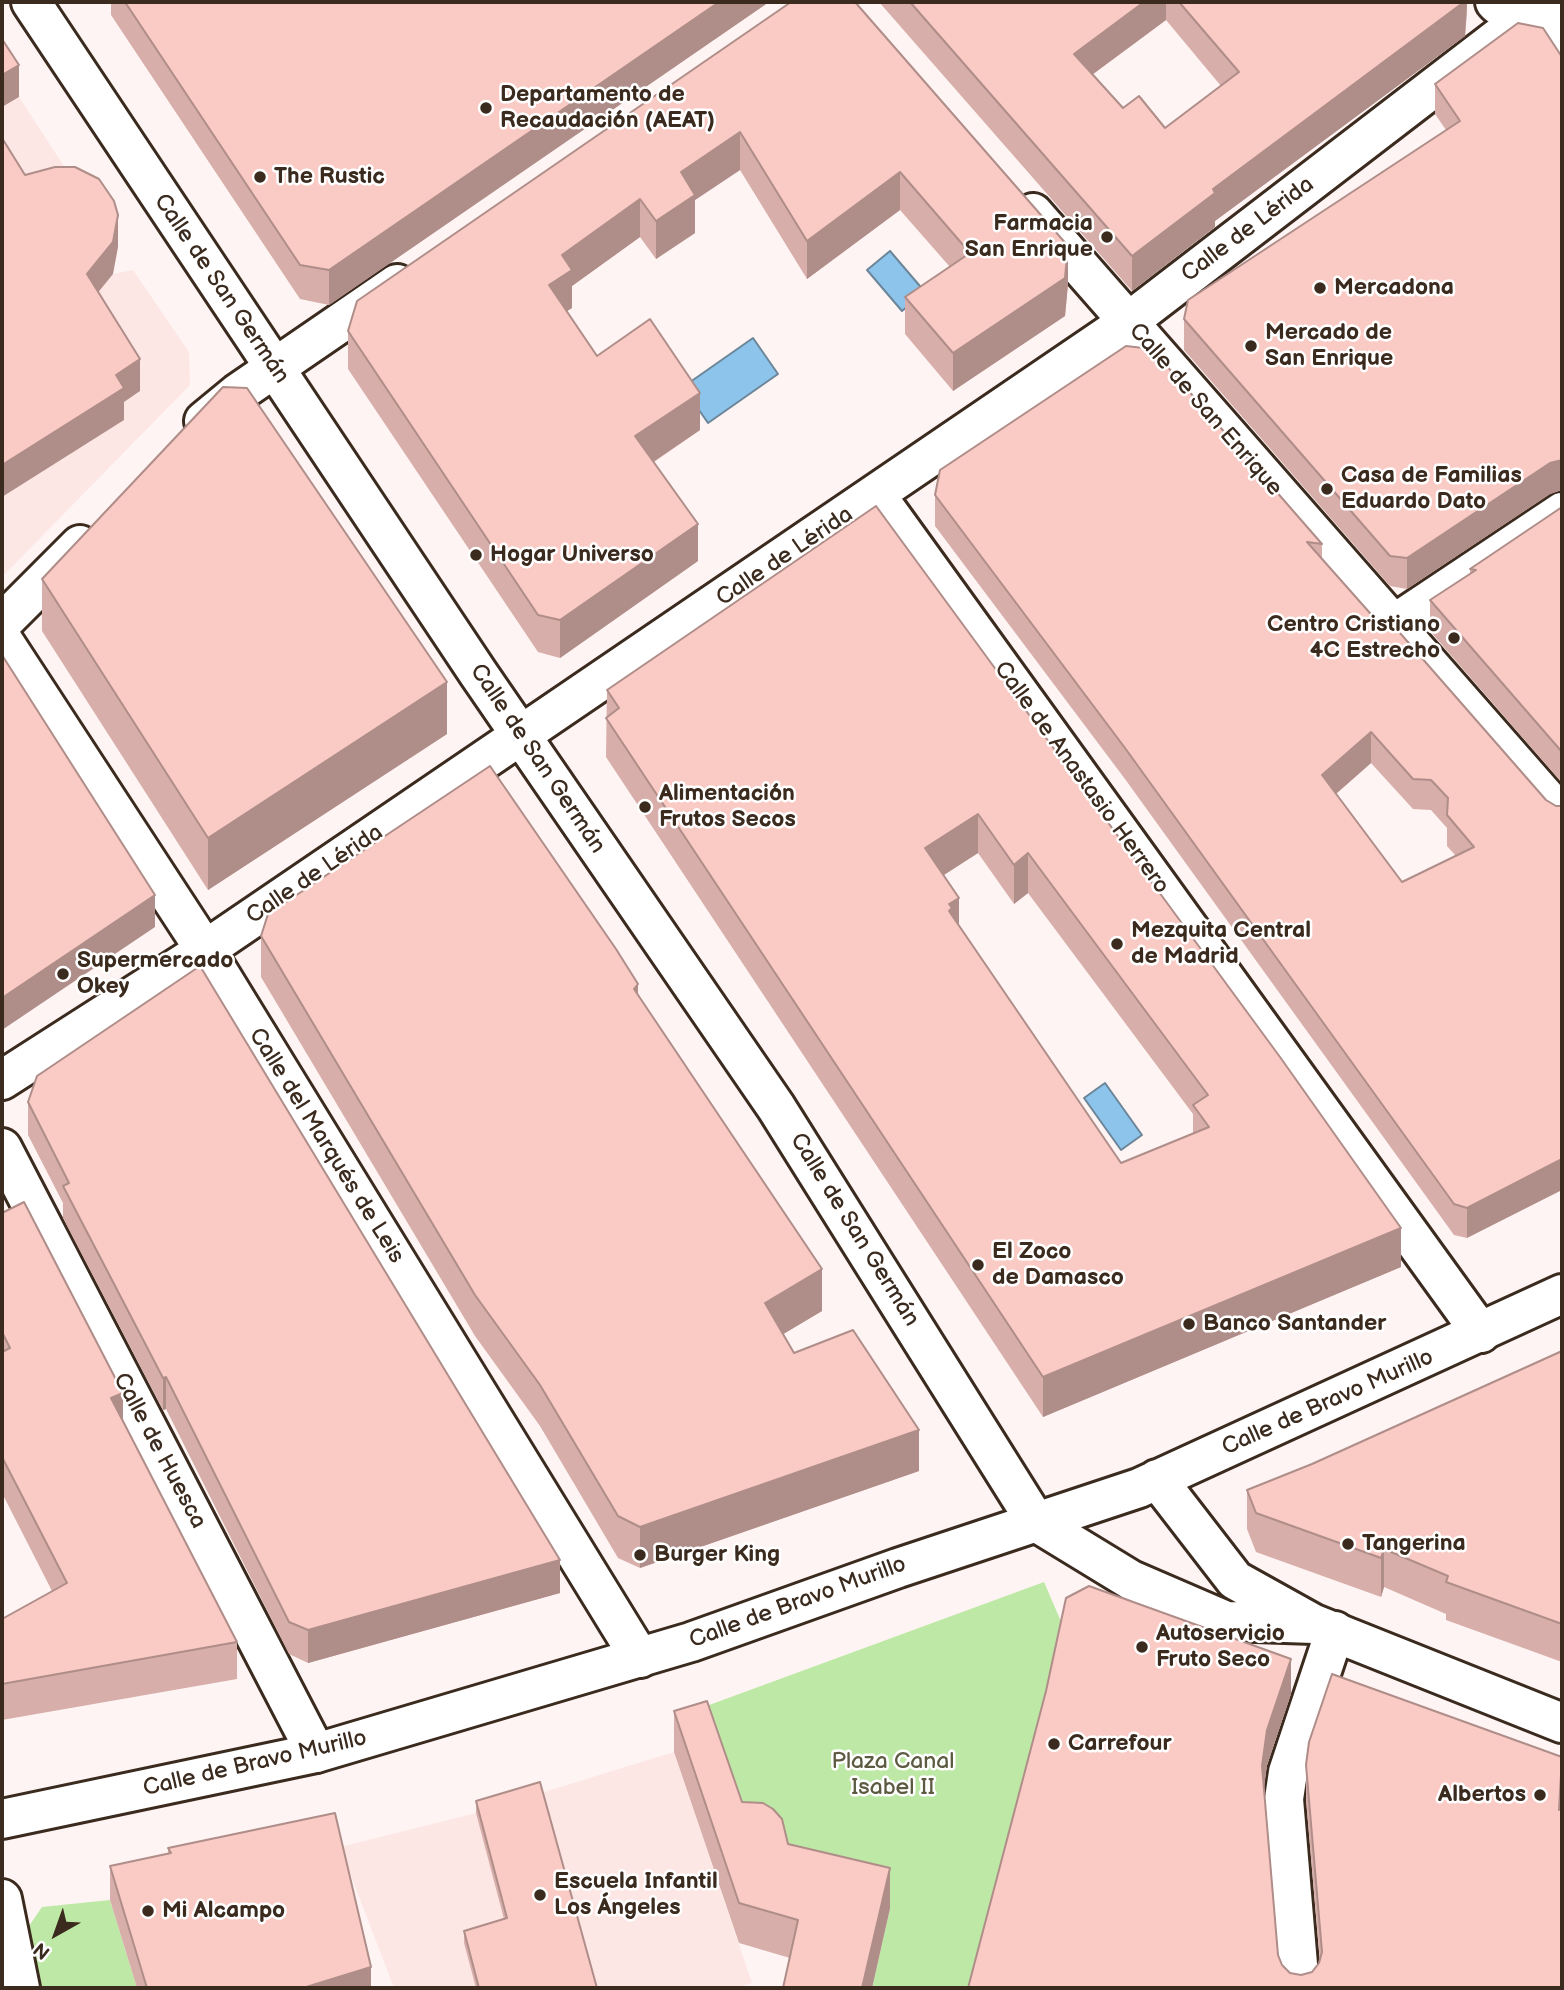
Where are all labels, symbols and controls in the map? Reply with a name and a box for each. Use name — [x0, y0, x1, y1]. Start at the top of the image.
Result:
place label: Departamento de Recaudación (AEAT) — [500, 81, 715, 135]
marker: Departamento de Recaudación (AEAT) — [478, 100, 494, 116]
place label: The Rustic — [274, 163, 385, 191]
marker: The Rustic — [252, 169, 268, 185]
street label: Calle de Lérida — [1176, 171, 1320, 289]
street label: Calle de San Germán — [147, 189, 295, 389]
place label: Farmacia San Enrique — [965, 210, 1093, 264]
marker: Farmacia San Enrique — [1099, 229, 1115, 245]
place label: Mercadona — [1334, 274, 1454, 302]
marker: Mercadona — [1312, 280, 1328, 296]
street label: Calle de San Enrique — [1122, 318, 1288, 502]
place label: Mercado de San Enrique — [1265, 319, 1393, 373]
marker: Mercado de San Enrique — [1243, 338, 1259, 354]
place label: Casa de Familias Eduardo Dato — [1341, 462, 1522, 516]
marker: Casa de Familias Eduardo Dato — [1319, 481, 1335, 497]
street label: Calle de Lérida — [712, 501, 858, 613]
place label: Hogar Universo — [490, 541, 654, 569]
marker: Hogar Universo — [468, 547, 484, 563]
place label: Centro Cristiano 4C Estrecho — [1267, 611, 1440, 665]
marker: Centro Cristiano 4C Estrecho — [1446, 630, 1462, 646]
street label: Calle de Anastasio Herrero — [987, 656, 1175, 900]
street label: Calle de San Germán — [463, 659, 611, 859]
place label: Alimentación Frutos Secos — [659, 780, 796, 834]
marker: Alimentación Frutos Secos — [637, 799, 653, 815]
street label: Calle de Lérida — [242, 819, 388, 931]
place label: Mezquita Central de Madrid — [1131, 917, 1311, 971]
marker: Mezquita Central de Madrid — [1109, 936, 1125, 952]
place label: Supermercado Okey — [77, 947, 233, 1001]
marker: Supermercado Okey — [55, 966, 71, 982]
street label: Calle del Marqués de Leis — [242, 1023, 410, 1269]
street label: Calle de San Germán — [783, 1128, 925, 1332]
place label: El Zoco de Damasco — [992, 1238, 1124, 1292]
marker: El Zoco de Damasco — [970, 1257, 986, 1273]
place label: Banco Santander — [1203, 1310, 1386, 1338]
marker: Banco Santander — [1181, 1316, 1197, 1332]
street label: Calle de Bravo Murillo — [1218, 1344, 1438, 1462]
street label: Calle de Huesca — [106, 1368, 212, 1534]
place label: Tangerina — [1362, 1530, 1466, 1558]
marker: Tangerina — [1340, 1536, 1356, 1552]
place label: Burger King — [654, 1541, 780, 1569]
marker: Burger King — [632, 1547, 648, 1563]
street label: Calle de Bravo Murillo — [686, 1551, 910, 1655]
place label: Autoservicio Fruto Seco — [1156, 1620, 1285, 1674]
marker: Autoservicio Fruto Seco — [1134, 1639, 1150, 1655]
street label: Calle de Bravo Murillo — [141, 1725, 369, 1803]
place label: Carrefour — [1068, 1730, 1172, 1758]
marker: Carrefour — [1046, 1736, 1062, 1752]
park label: Plaza Canal Isabel II — [832, 1748, 954, 1802]
place label: Albertos — [1438, 1781, 1526, 1809]
marker: Albertos — [1532, 1787, 1548, 1803]
place label: Escuela Infantil Los Ángeles — [554, 1868, 718, 1922]
marker: Escuela Infantil Los Ángeles — [532, 1887, 548, 1903]
place label: Mi Alcampo — [162, 1897, 285, 1925]
north arrow — [21, 1899, 91, 1969]
marker: Mi Alcampo — [140, 1903, 156, 1919]
text: N — [29, 1937, 55, 1964]

